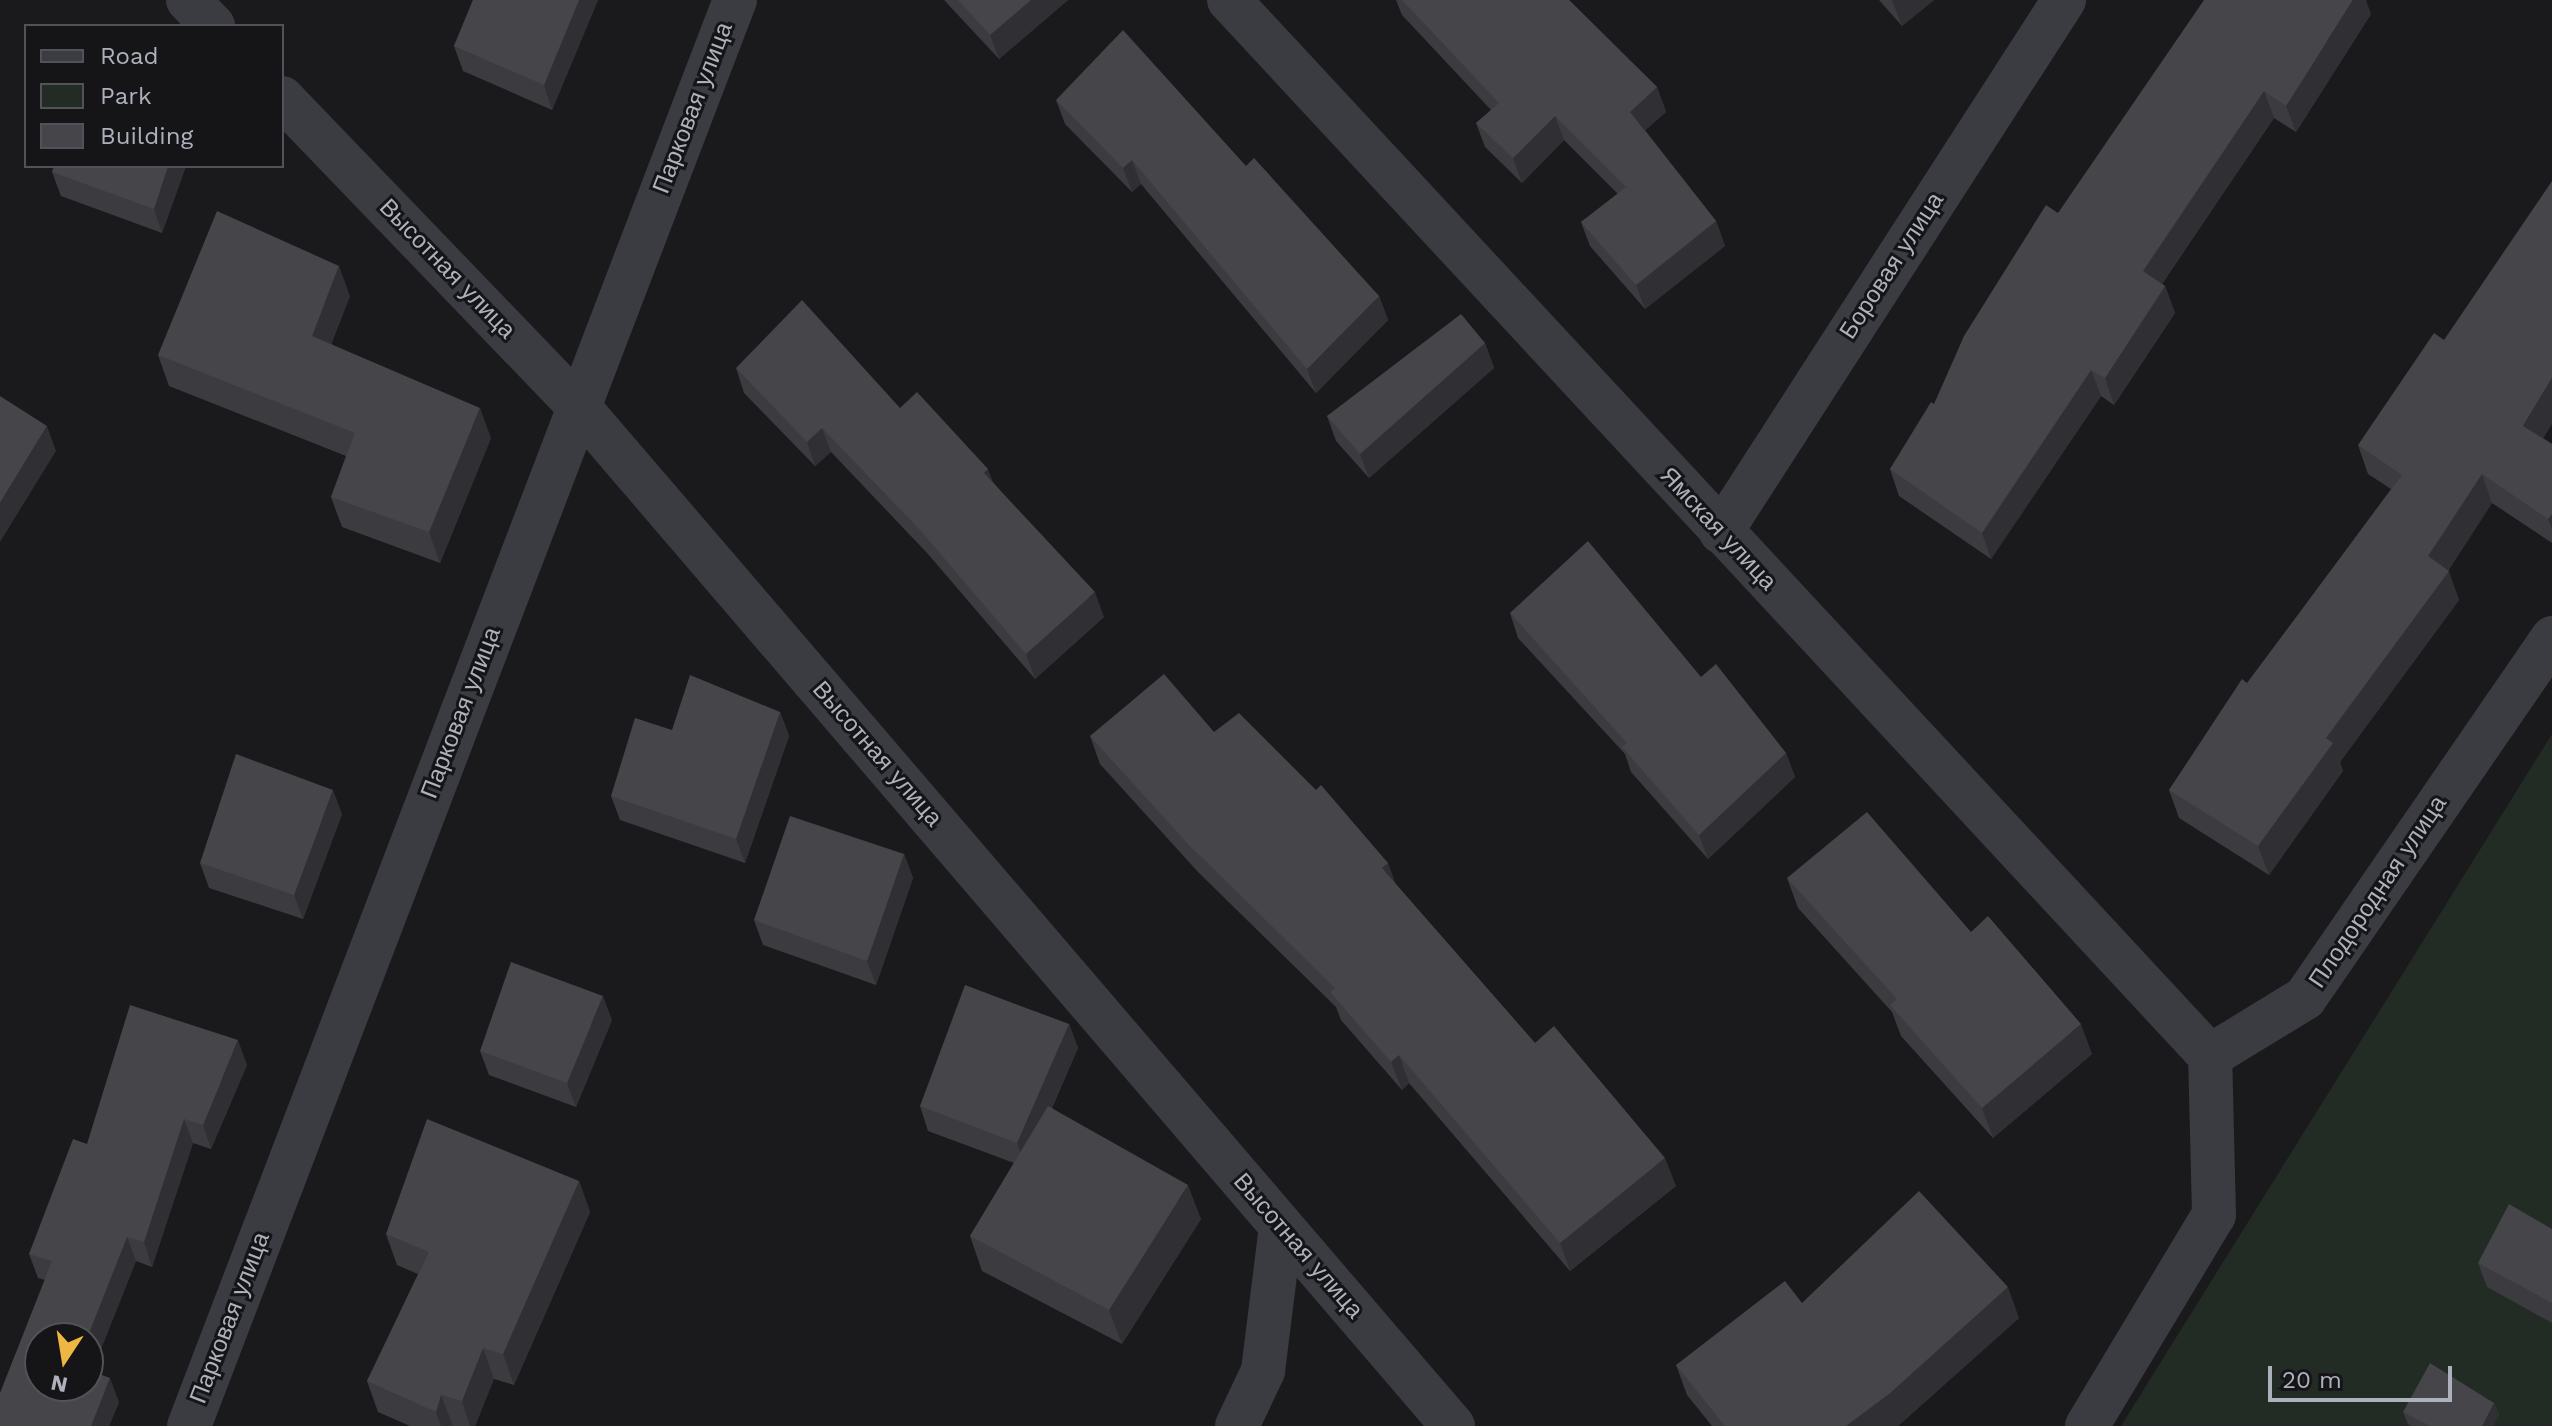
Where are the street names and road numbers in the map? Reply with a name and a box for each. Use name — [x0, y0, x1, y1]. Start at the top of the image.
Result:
street label: Парковая улица — [647, 18, 739, 198]
street label: Боровая улица — [1834, 187, 1950, 345]
street label: Высотная улица — [373, 193, 521, 345]
street label: Ямская улица — [1654, 462, 1782, 596]
street label: Парковая улица — [415, 623, 507, 803]
street label: Высотная улица — [806, 675, 948, 833]
street label: Плодородная улица — [2303, 790, 2453, 994]
street label: Высотная улица — [1227, 1167, 1369, 1325]
street label: Парковая улица — [184, 1228, 276, 1408]

